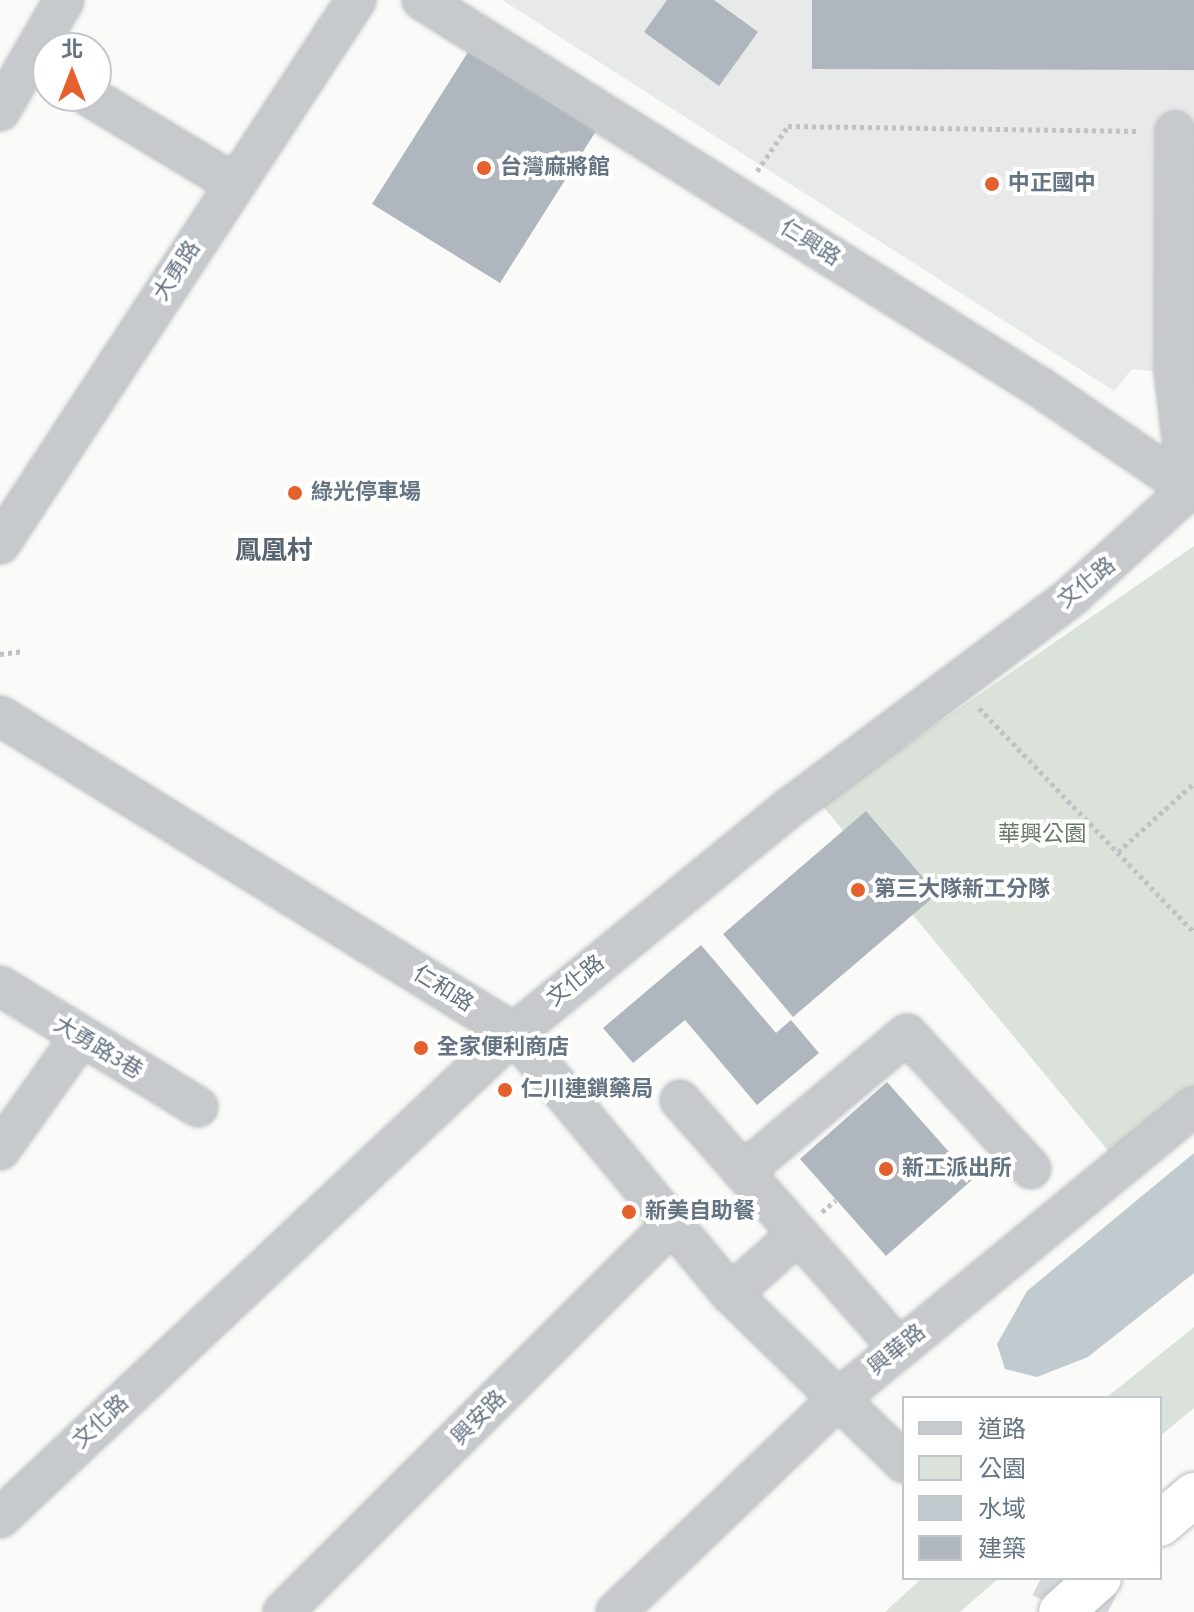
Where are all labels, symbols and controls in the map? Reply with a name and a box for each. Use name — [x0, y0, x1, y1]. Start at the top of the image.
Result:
north arrow — [32, 32, 112, 112]
text: 北 — [61, 34, 83, 66]
place label: 台灣麻將館 — [500, 155, 610, 181]
marker: 台灣麻將館 — [475, 159, 493, 177]
place label: 中正國中 — [1008, 171, 1096, 197]
marker: 中正國中 — [983, 175, 1001, 193]
street label: 仁興路 — [775, 214, 845, 272]
street label: 大勇路 — [148, 236, 206, 306]
place label: 綠光停車場 — [311, 480, 421, 506]
marker: 綠光停車場 — [286, 484, 304, 502]
district label: 鳳凰村 — [235, 535, 313, 567]
street label: 文化路 — [1053, 552, 1121, 614]
park label: 華興公園 — [998, 822, 1086, 848]
place label: 第三大隊新工分隊 — [874, 877, 1050, 903]
marker: 第三大隊新工分隊 — [849, 881, 867, 899]
street label: 文化路 — [542, 950, 610, 1012]
street label: 仁和路 — [408, 960, 478, 1018]
street label: 大勇路3巷 — [49, 1011, 147, 1085]
place label: 全家便利商店 — [437, 1035, 569, 1061]
marker: 全家便利商店 — [412, 1039, 430, 1057]
place label: 仁川連鎖藥局 — [521, 1077, 653, 1103]
marker: 仁川連鎖藥局 — [496, 1081, 514, 1099]
place label: 新工派出所 — [902, 1156, 1012, 1182]
marker: 新工派出所 — [877, 1160, 895, 1178]
place label: 新美自助餐 — [645, 1199, 755, 1225]
marker: 新美自助餐 — [620, 1203, 638, 1221]
street label: 興華路 — [863, 1319, 931, 1381]
street label: 興安路 — [446, 1385, 512, 1451]
street label: 文化路 — [68, 1390, 134, 1454]
legend — [902, 1396, 1162, 1580]
text: 道路 — [978, 1412, 1026, 1447]
text: 公園 — [978, 1452, 1026, 1487]
text: 水域 — [978, 1492, 1026, 1527]
text: 建築 — [978, 1532, 1026, 1567]

